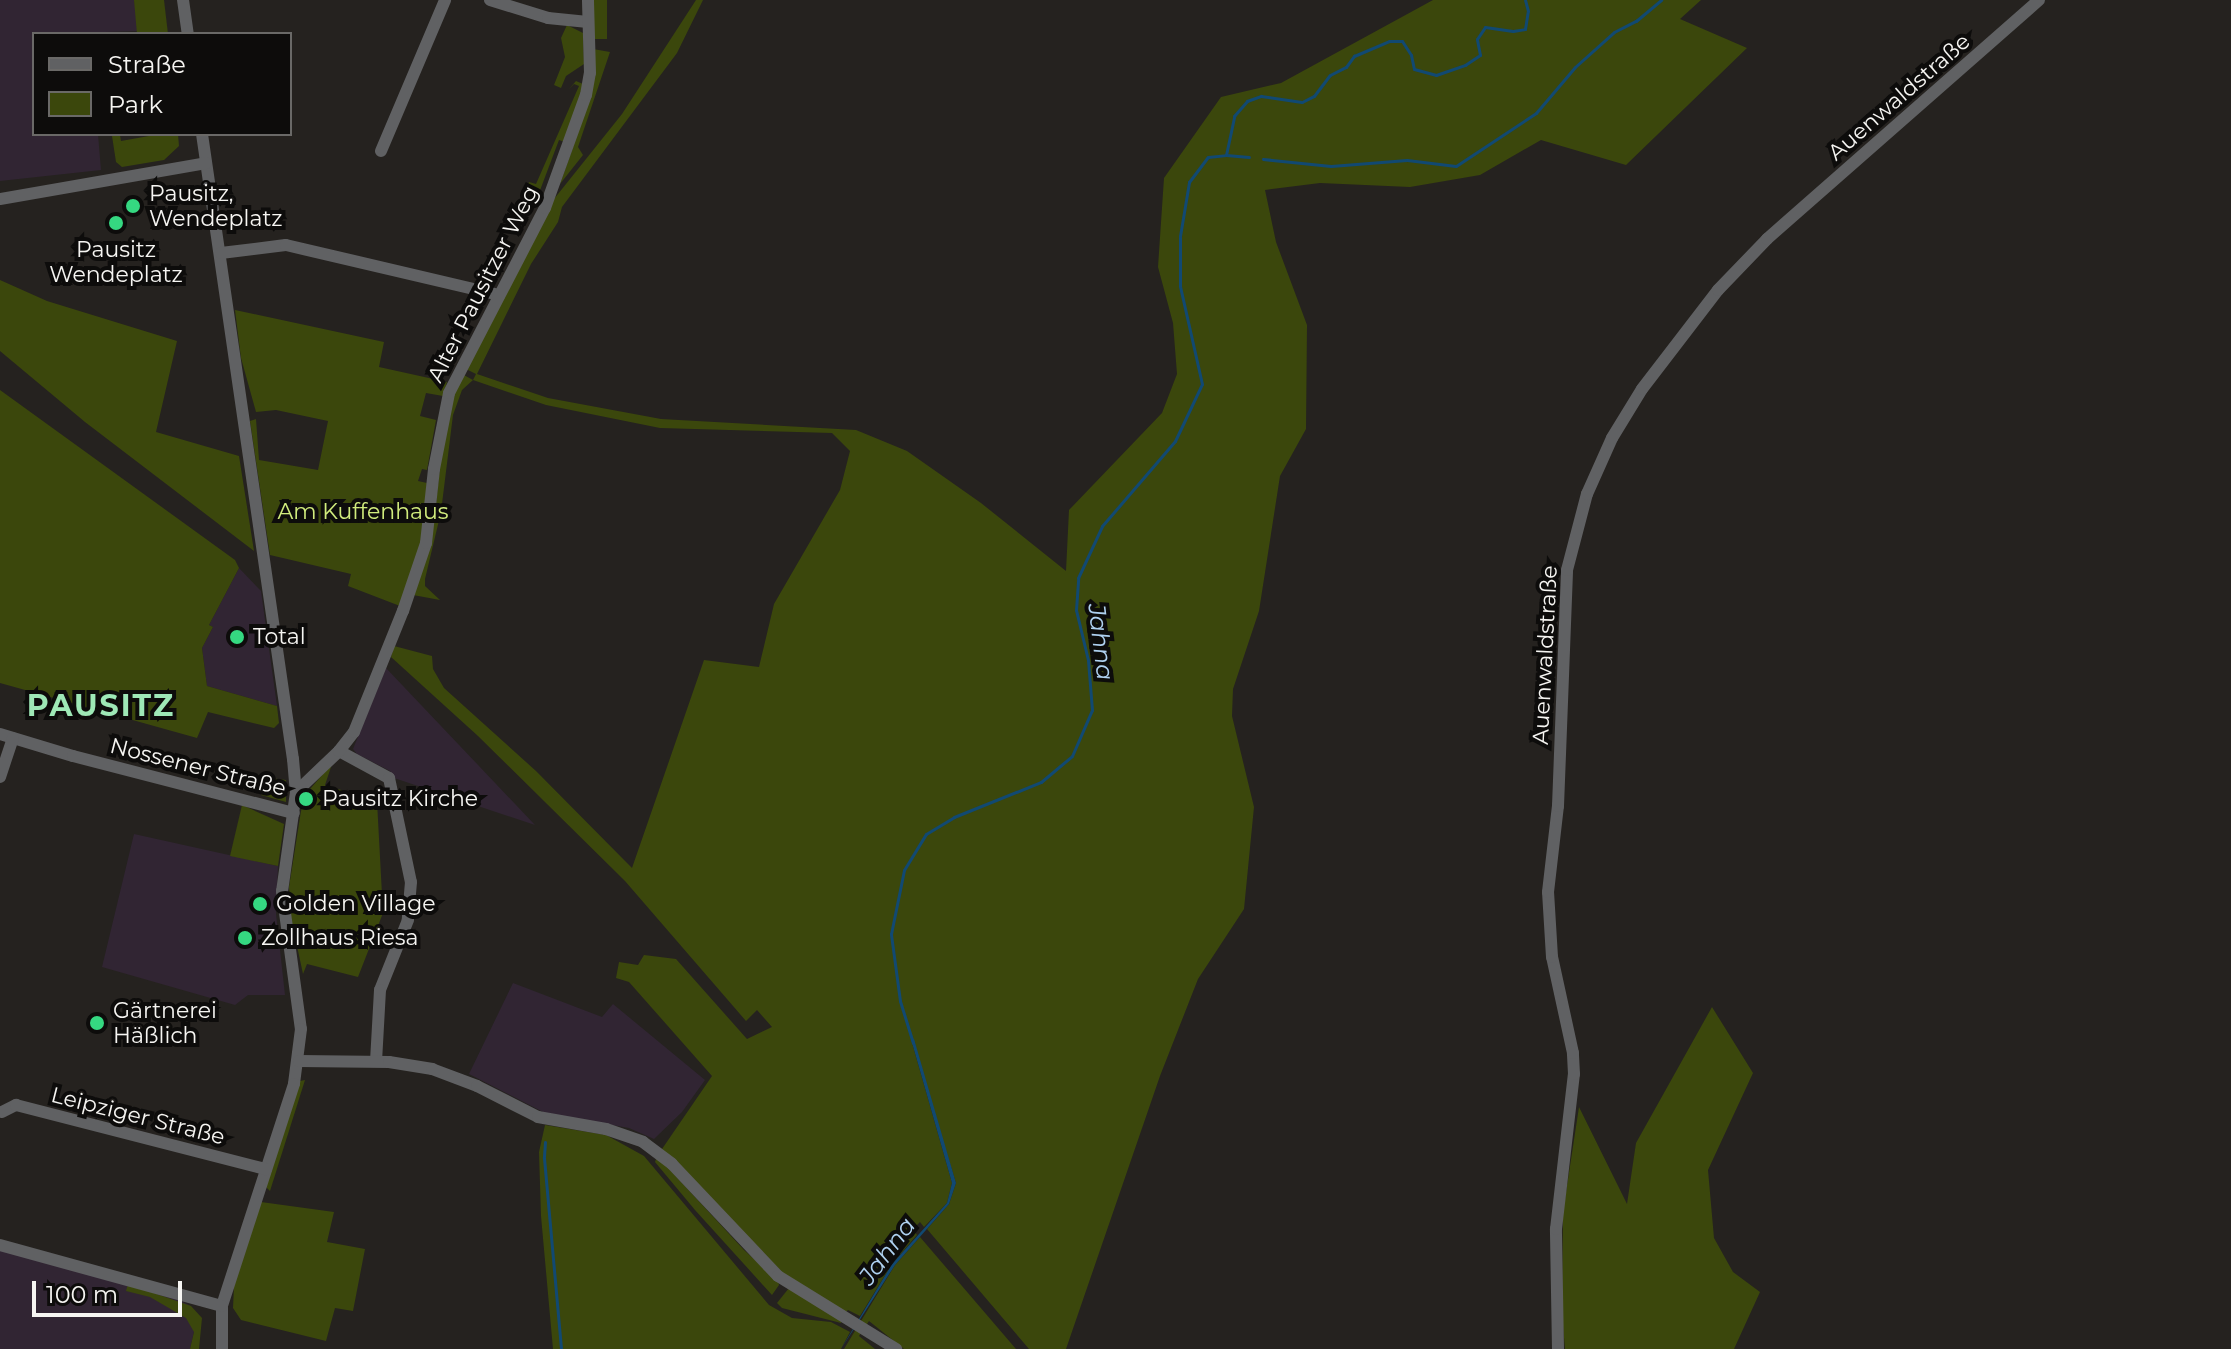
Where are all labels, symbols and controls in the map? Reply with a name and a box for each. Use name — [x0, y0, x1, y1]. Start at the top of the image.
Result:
street label: Auenwaldstraße — [1823, 28, 1975, 166]
legend — [32, 32, 292, 136]
text: Straße — [108, 50, 186, 79]
text: Park — [108, 90, 163, 119]
place label: Pausitz, Wendeplatz — [149, 180, 283, 232]
street label: Alter Pausitzer Weg — [422, 181, 544, 387]
marker: Pausitz, Wendeplatz — [124, 197, 142, 215]
marker: Pausitz Wendeplatz — [107, 214, 125, 232]
place label: Pausitz Wendeplatz — [49, 236, 183, 288]
park label: Am Kuffenhaus — [277, 499, 449, 525]
street label: Auenwaldstraße — [1527, 565, 1563, 745]
water label: Jahna — [1082, 602, 1120, 682]
place label: Total — [253, 624, 306, 650]
marker: Total — [228, 628, 246, 646]
district label: PAUSITZ — [27, 688, 175, 724]
street label: Nossener Straße — [107, 732, 289, 802]
place label: Pausitz Kirche — [322, 786, 478, 812]
marker: Pausitz Kirche — [297, 790, 315, 808]
place label: Golden Village — [276, 891, 436, 917]
marker: Golden Village — [251, 895, 269, 913]
place label: Zollhaus Riesa — [261, 925, 419, 951]
marker: Zollhaus Riesa — [236, 929, 254, 947]
place label: Gärtnerei Häßlich — [113, 997, 217, 1048]
marker: Gärtnerei Häßlich — [88, 1014, 106, 1032]
street label: Leipziger Straße — [48, 1082, 228, 1150]
water label: Jahna — [852, 1212, 922, 1290]
scale bar — [36, 1265, 186, 1315]
text: 100 m — [46, 1280, 118, 1309]

